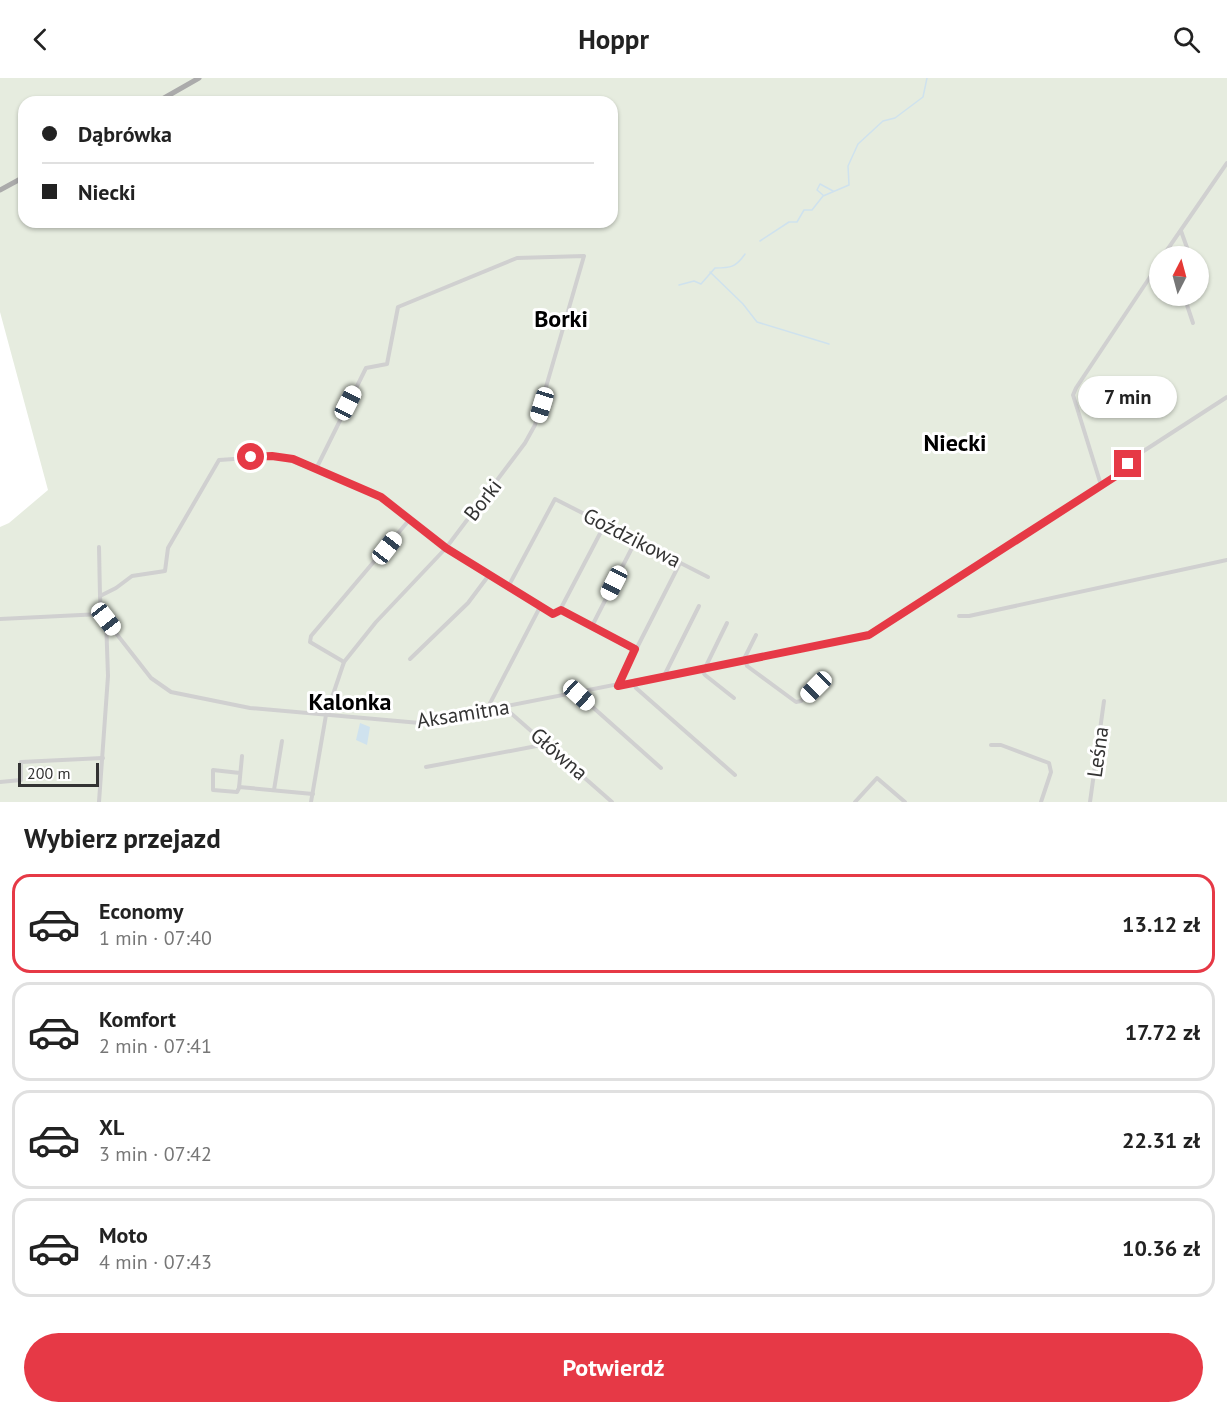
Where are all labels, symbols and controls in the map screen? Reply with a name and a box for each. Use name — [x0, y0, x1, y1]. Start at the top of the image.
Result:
text: Hoppr — [578, 22, 649, 56]
icon: back — [24, 23, 57, 56]
icon: search — [1170, 23, 1203, 56]
text: Dąbrówka — [78, 120, 172, 148]
text: Niecki — [78, 178, 136, 206]
north arrow — [1149, 246, 1209, 306]
map controls — [1149, 246, 1209, 306]
district label: Borki — [534, 303, 588, 334]
callout: 7 min — [1078, 377, 1178, 419]
car — [332, 383, 364, 423]
text: 7 min — [1104, 384, 1151, 410]
car — [528, 385, 556, 425]
district label: Niecki — [924, 427, 986, 458]
route start — [237, 443, 264, 470]
route end — [1114, 450, 1141, 477]
street label: Borki — [458, 473, 508, 526]
street label: Goździkowa — [579, 501, 686, 574]
car — [369, 528, 405, 568]
car — [598, 563, 630, 603]
car — [88, 599, 124, 639]
car — [797, 668, 835, 706]
car — [560, 676, 598, 714]
district label: Kalonka — [308, 686, 392, 717]
street label: Aksamitna — [415, 693, 511, 734]
street label: Główna — [525, 721, 594, 786]
street label: Leśna — [1081, 725, 1114, 779]
scale bar — [18, 760, 99, 788]
text: 200 m — [27, 763, 70, 783]
text: Wybierz przejazd — [24, 821, 221, 855]
icon: car — [27, 897, 81, 951]
text: Economy — [99, 897, 183, 925]
text: 13.12 zł — [1122, 910, 1200, 938]
text: 1 min · 07:40 — [99, 925, 212, 951]
icon: car — [27, 1005, 81, 1059]
text: Komfort — [99, 1005, 176, 1033]
text: 17.72 zł — [1125, 1018, 1200, 1046]
text: 2 min · 07:41 — [99, 1033, 212, 1059]
icon: car — [27, 1113, 81, 1167]
text: XL — [99, 1113, 124, 1141]
text: 22.31 zł — [1122, 1126, 1200, 1154]
text: 3 min · 07:42 — [99, 1141, 212, 1167]
icon: car — [27, 1221, 81, 1275]
text: Moto — [99, 1221, 148, 1249]
text: 10.36 zł — [1122, 1234, 1200, 1262]
text: 4 min · 07:43 — [99, 1249, 212, 1275]
button: Potwierdź — [24, 1333, 1203, 1402]

